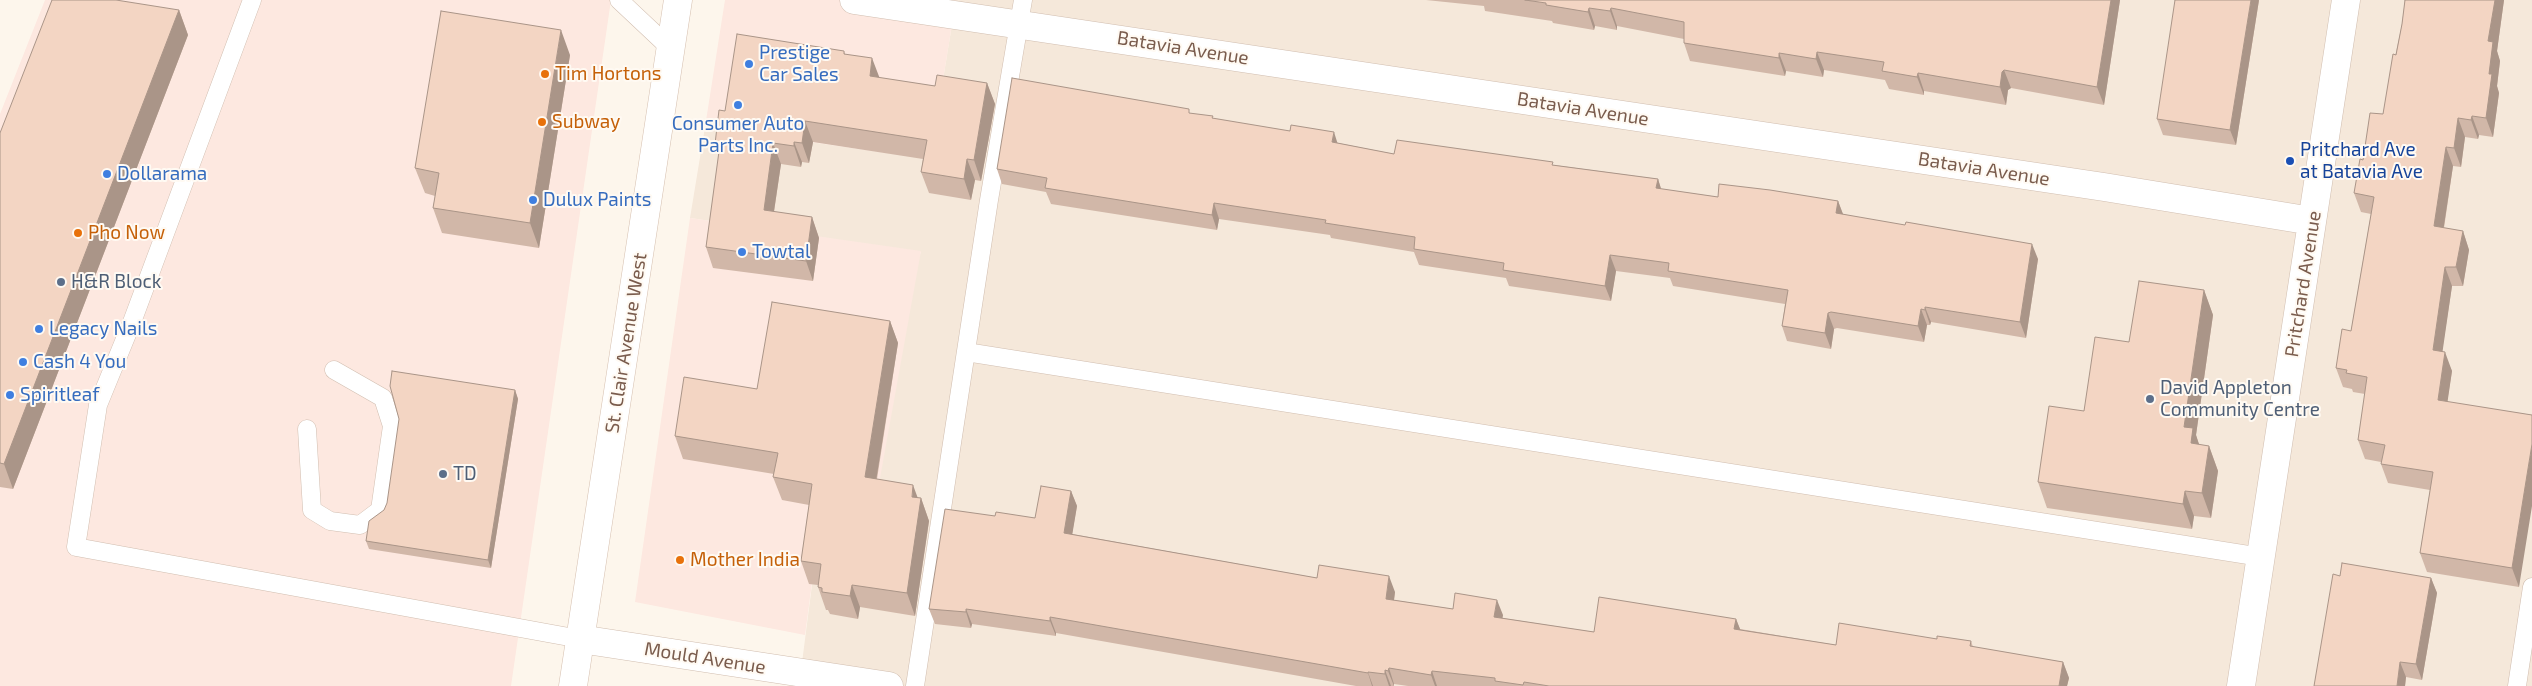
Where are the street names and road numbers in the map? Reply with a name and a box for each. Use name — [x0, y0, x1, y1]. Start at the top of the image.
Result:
street label: Batavia Avenue — [1116, 26, 1250, 70]
street label: Batavia Avenue — [1516, 87, 1650, 131]
street label: Batavia Avenue — [1917, 147, 2051, 191]
street label: Pritchard Avenue — [2280, 209, 2326, 359]
street label: St. Clair Avenue West — [600, 251, 652, 435]
street label: Mould Avenue — [643, 637, 767, 679]

